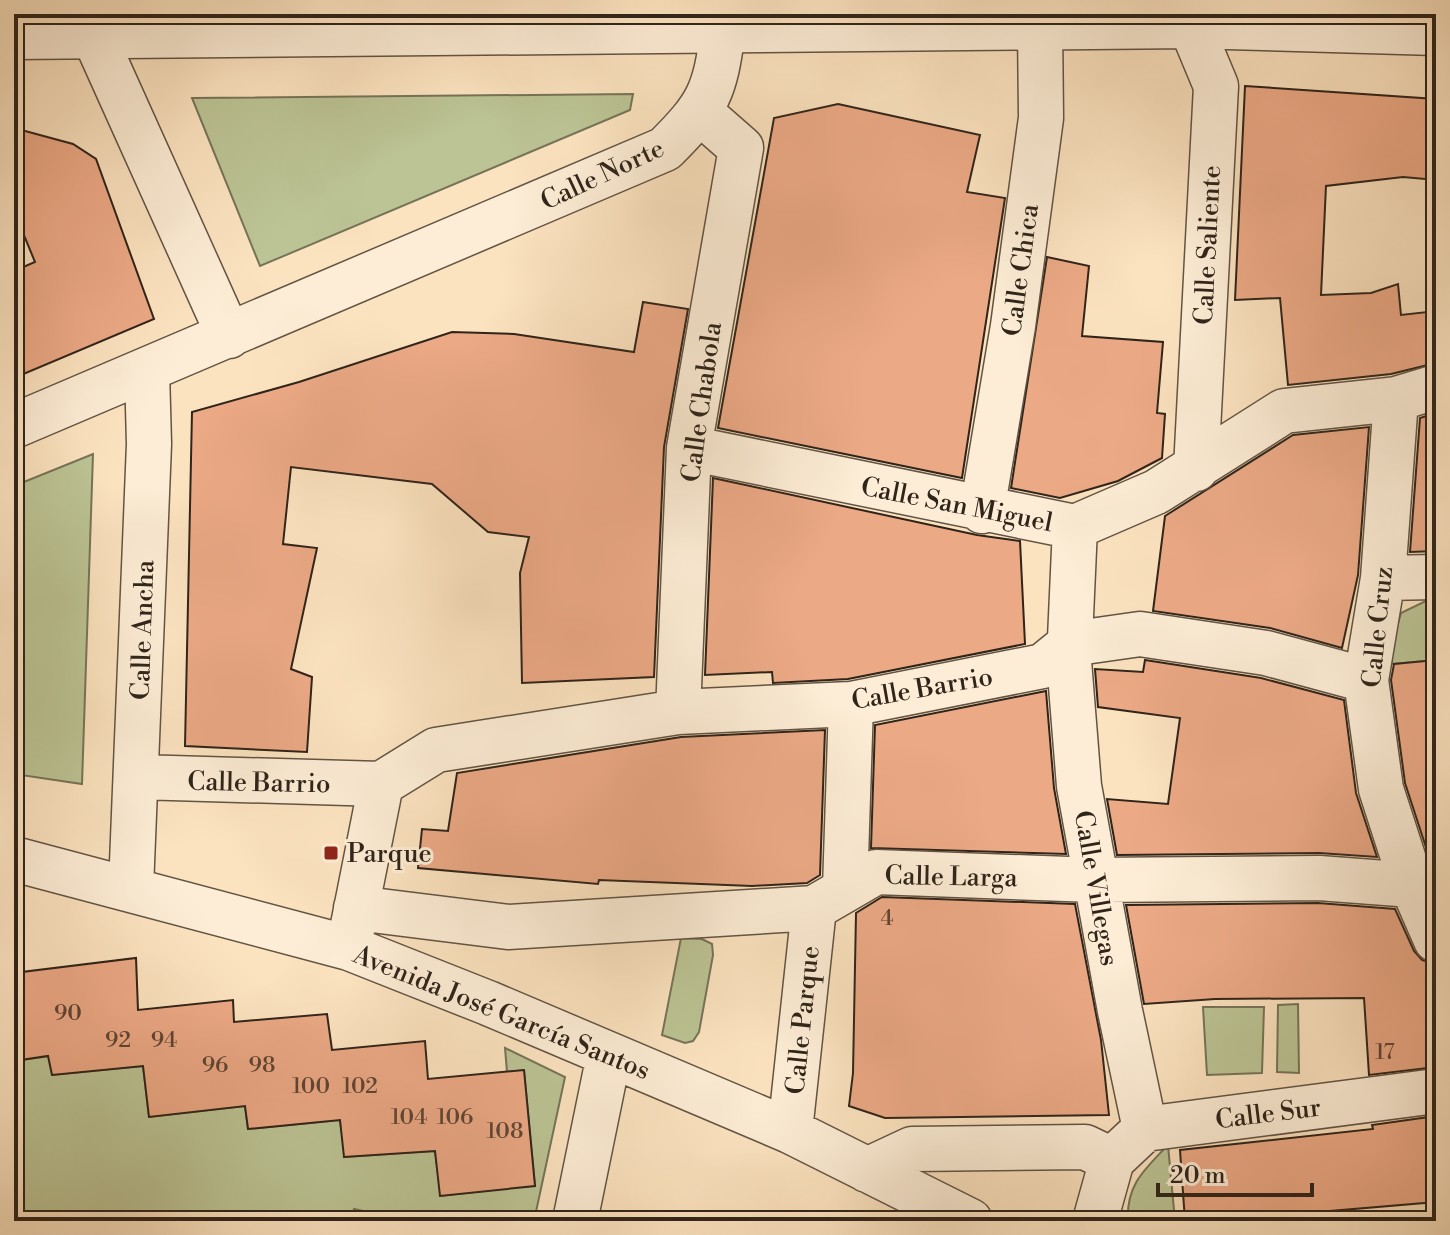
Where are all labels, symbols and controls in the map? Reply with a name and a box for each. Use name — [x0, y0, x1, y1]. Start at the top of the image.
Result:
street label: Calle Norte — [536, 132, 669, 217]
street label: Calle Saliente — [1188, 164, 1228, 326]
street label: Calle Chica — [996, 201, 1046, 338]
street label: Calle Chabola — [675, 319, 729, 484]
street label: Calle San Miguel — [858, 471, 1056, 539]
street label: Calle Ancha — [125, 559, 161, 700]
street label: Calle Cruz — [1356, 565, 1400, 689]
street label: Calle Barrio — [849, 661, 995, 717]
street label: Calle Barrio — [187, 766, 331, 800]
street label: Calle Villegas — [1067, 808, 1125, 968]
place label: Parque — [347, 838, 432, 870]
marker: Parque — [322, 844, 340, 862]
street label: Calle Larga — [884, 860, 1019, 894]
house number: 4 — [880, 905, 894, 932]
street label: Avenida José García Santos — [348, 938, 655, 1087]
street label: Calle Parque — [779, 944, 827, 1096]
house number: 90 — [54, 1000, 82, 1027]
house number: 92 — [105, 1027, 131, 1054]
house number: 94 — [151, 1027, 177, 1054]
house number: 17 — [1375, 1039, 1395, 1066]
house number: 96 — [202, 1052, 228, 1079]
house number: 98 — [249, 1052, 275, 1079]
house number: 100 — [292, 1073, 330, 1100]
house number: 102 — [342, 1073, 378, 1100]
street label: Calle Sur — [1214, 1092, 1323, 1136]
house number: 104 — [391, 1104, 427, 1131]
house number: 106 — [437, 1104, 473, 1131]
house number: 108 — [487, 1118, 523, 1145]
scale bar — [1158, 1147, 1312, 1197]
text: 20 m — [1170, 1161, 1226, 1191]

